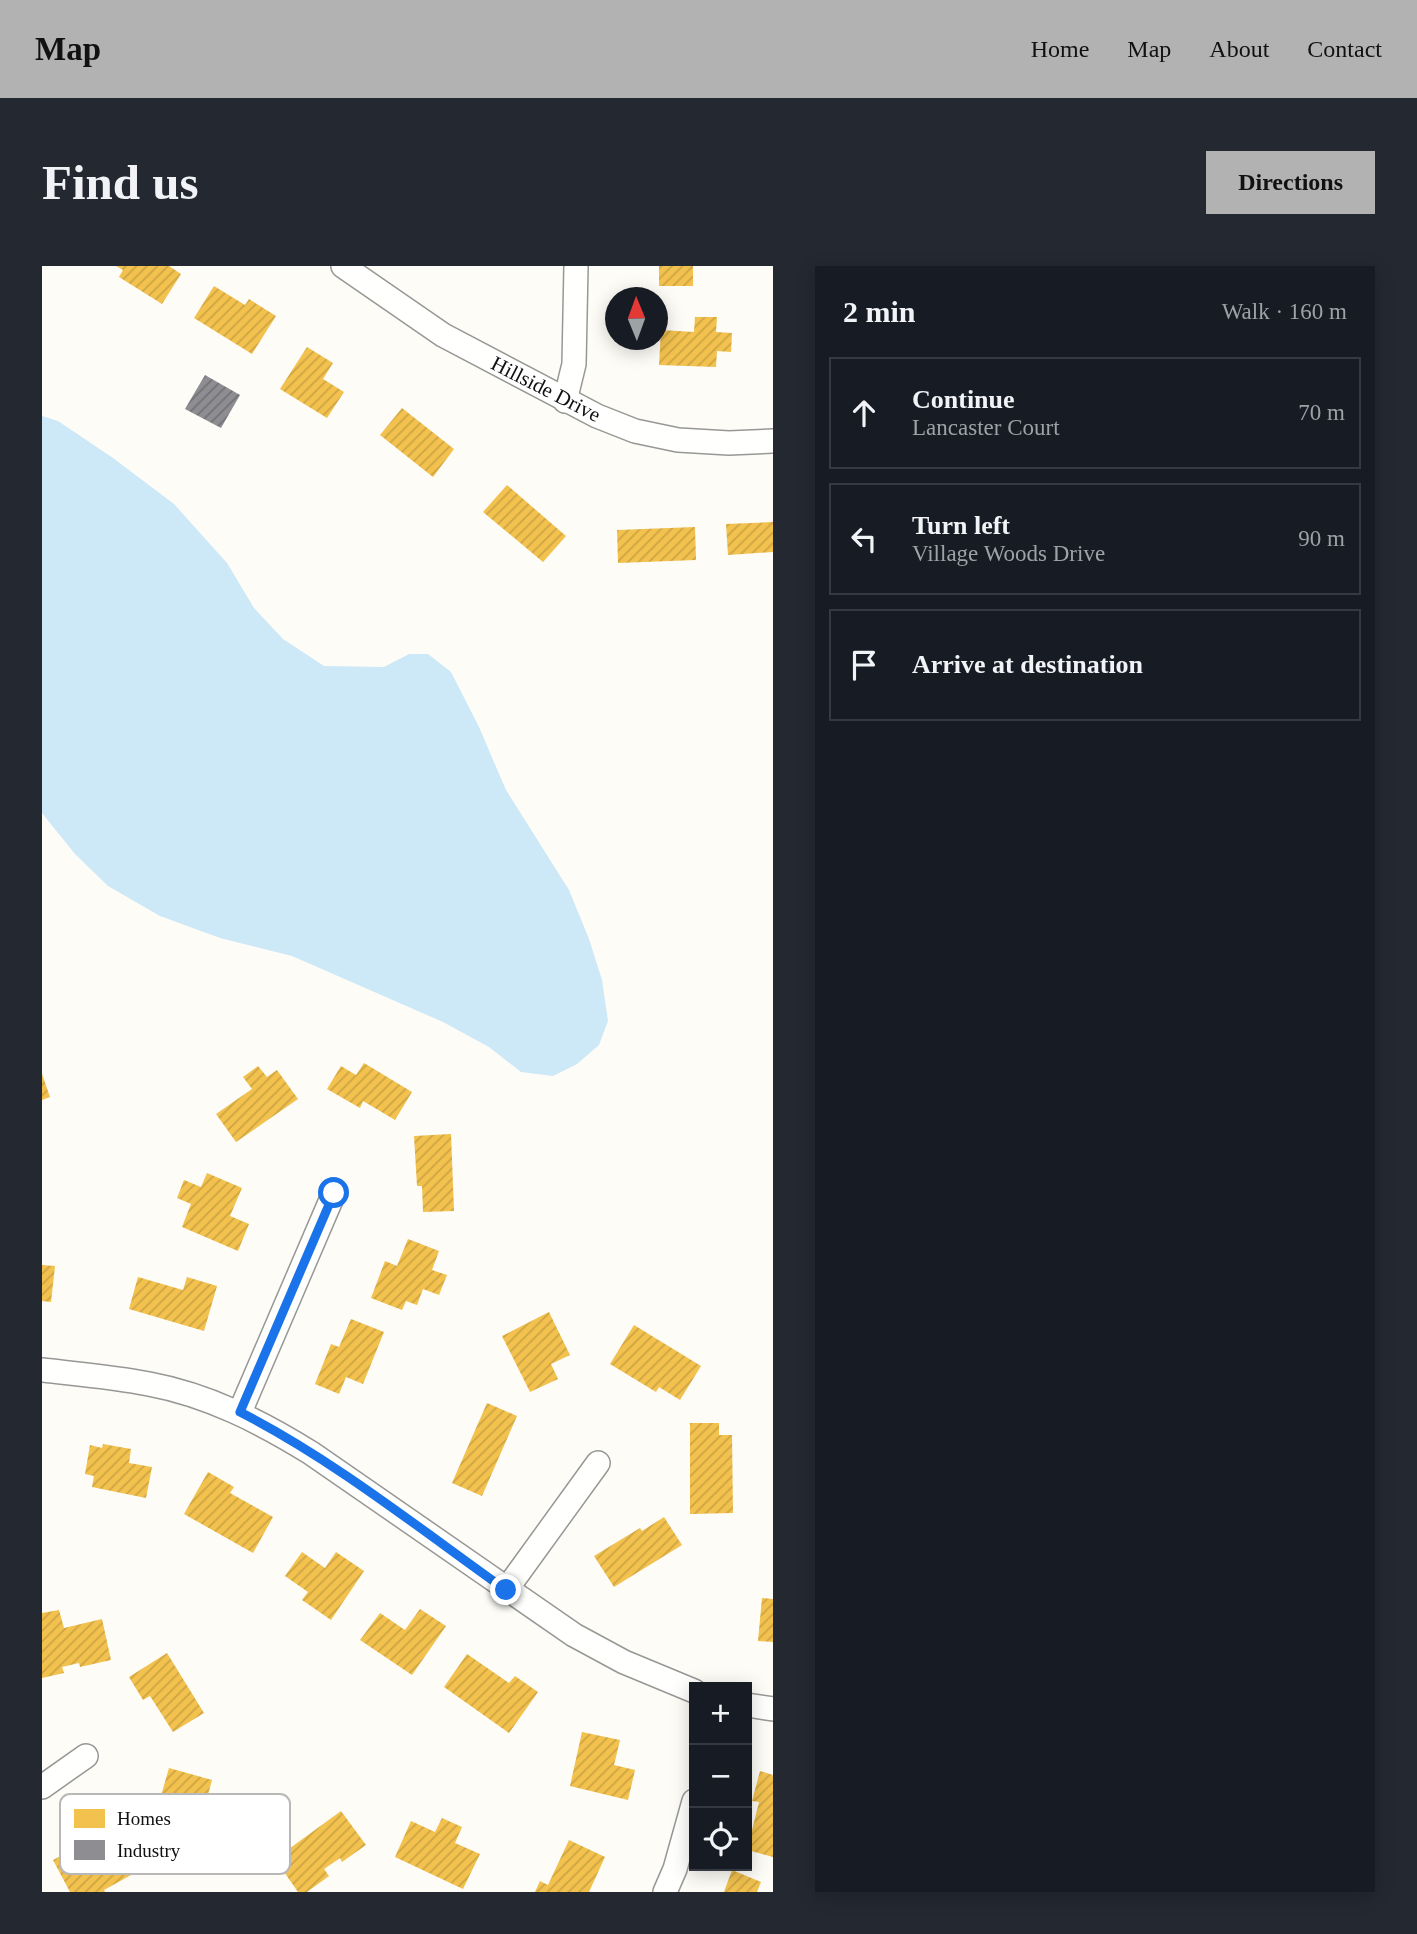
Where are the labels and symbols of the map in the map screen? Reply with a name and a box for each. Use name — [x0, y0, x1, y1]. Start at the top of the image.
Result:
north arrow — [605, 287, 668, 350]
street label: Hillside Drive — [487, 351, 605, 427]
route start — [318, 1177, 349, 1208]
route end — [490, 1574, 521, 1605]
legend — [60, 1794, 290, 1874]
text: Homes — [117, 1808, 171, 1829]
text: Industry — [117, 1840, 181, 1861]

